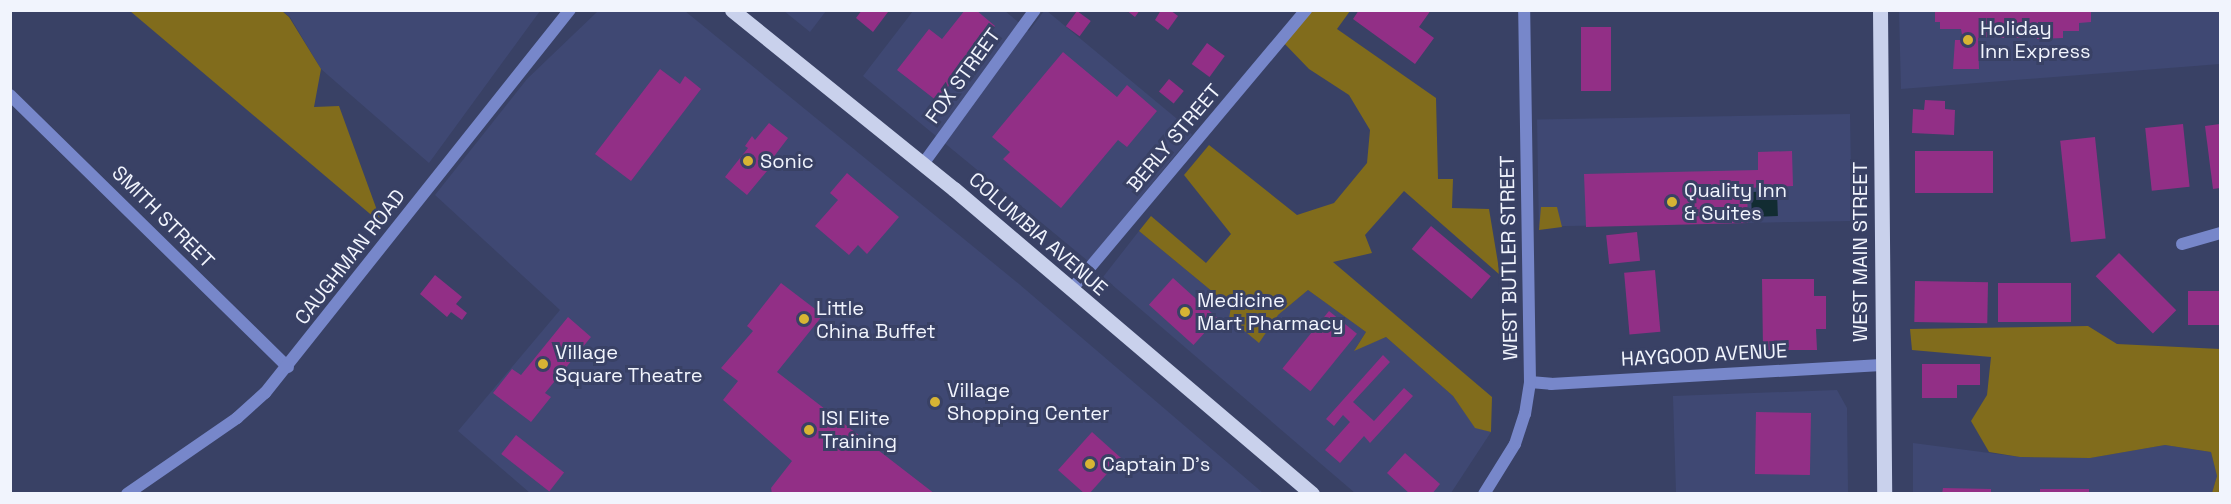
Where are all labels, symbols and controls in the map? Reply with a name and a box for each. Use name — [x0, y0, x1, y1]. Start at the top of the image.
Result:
place label: Holiday Inn Express — [1980, 16, 2091, 63]
street label: FOX STREET — [920, 24, 1006, 128]
marker: Holiday Inn Express — [1961, 33, 1975, 47]
street label: BERLY STREET — [1122, 79, 1226, 197]
place label: Sonic — [760, 149, 814, 173]
marker: Sonic — [741, 154, 755, 168]
street label: WEST BUTLER STREET — [1495, 155, 1523, 361]
street label: SMITH STREET — [107, 161, 219, 273]
street label: WEST MAIN STREET — [1848, 162, 1872, 342]
street label: COLUMBIA AVENUE — [964, 167, 1112, 301]
place label: Quality Inn & Suites — [1684, 178, 1787, 225]
street label: CAUGHMAN ROAD — [290, 185, 410, 329]
marker: Quality Inn & Suites — [1665, 195, 1679, 209]
place label: Medicine Mart Pharmacy — [1197, 288, 1344, 335]
place label: Little China Buffet — [816, 296, 936, 343]
marker: Medicine Mart Pharmacy — [1178, 305, 1192, 319]
marker: Little China Buffet — [797, 312, 811, 326]
street label: HAYGOOD AVENUE — [1620, 339, 1788, 371]
place label: Village Square Theatre — [555, 340, 703, 387]
marker: Village Square Theatre — [536, 357, 550, 371]
place label: Village Shopping Center — [947, 378, 1110, 425]
marker: Village Shopping Center — [928, 395, 942, 409]
place label: ISI Elite Training — [821, 406, 897, 453]
marker: ISI Elite Training — [802, 423, 816, 437]
place label: Captain D's — [1102, 452, 1210, 476]
marker: Captain D's — [1083, 457, 1097, 471]

